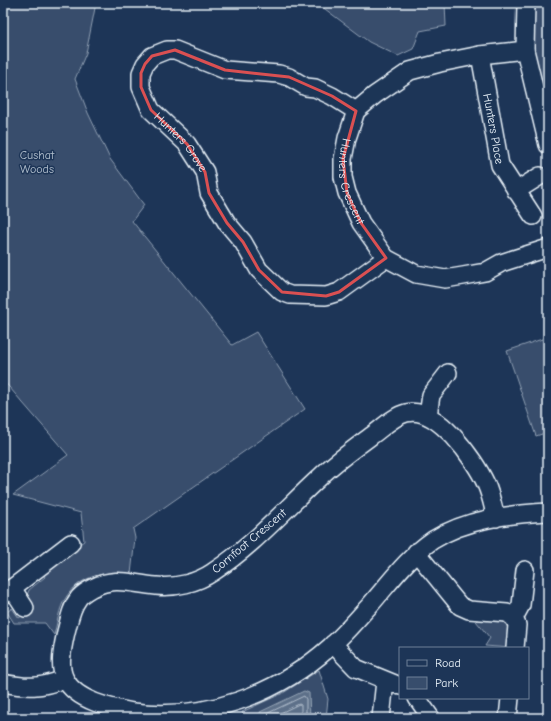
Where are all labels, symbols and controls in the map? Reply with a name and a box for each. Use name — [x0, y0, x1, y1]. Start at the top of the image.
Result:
street label: Hunters Place — [480, 92, 507, 165]
street label: Hunters Grove — [151, 110, 210, 174]
street label: Hunters Crescent — [336, 137, 368, 227]
park label: Cushat Woods — [20, 148, 55, 176]
street label: Cornfoot Crescent — [209, 505, 290, 576]
legend — [399, 647, 529, 699]
text: Road — [435, 656, 461, 670]
text: Park — [435, 676, 458, 690]

